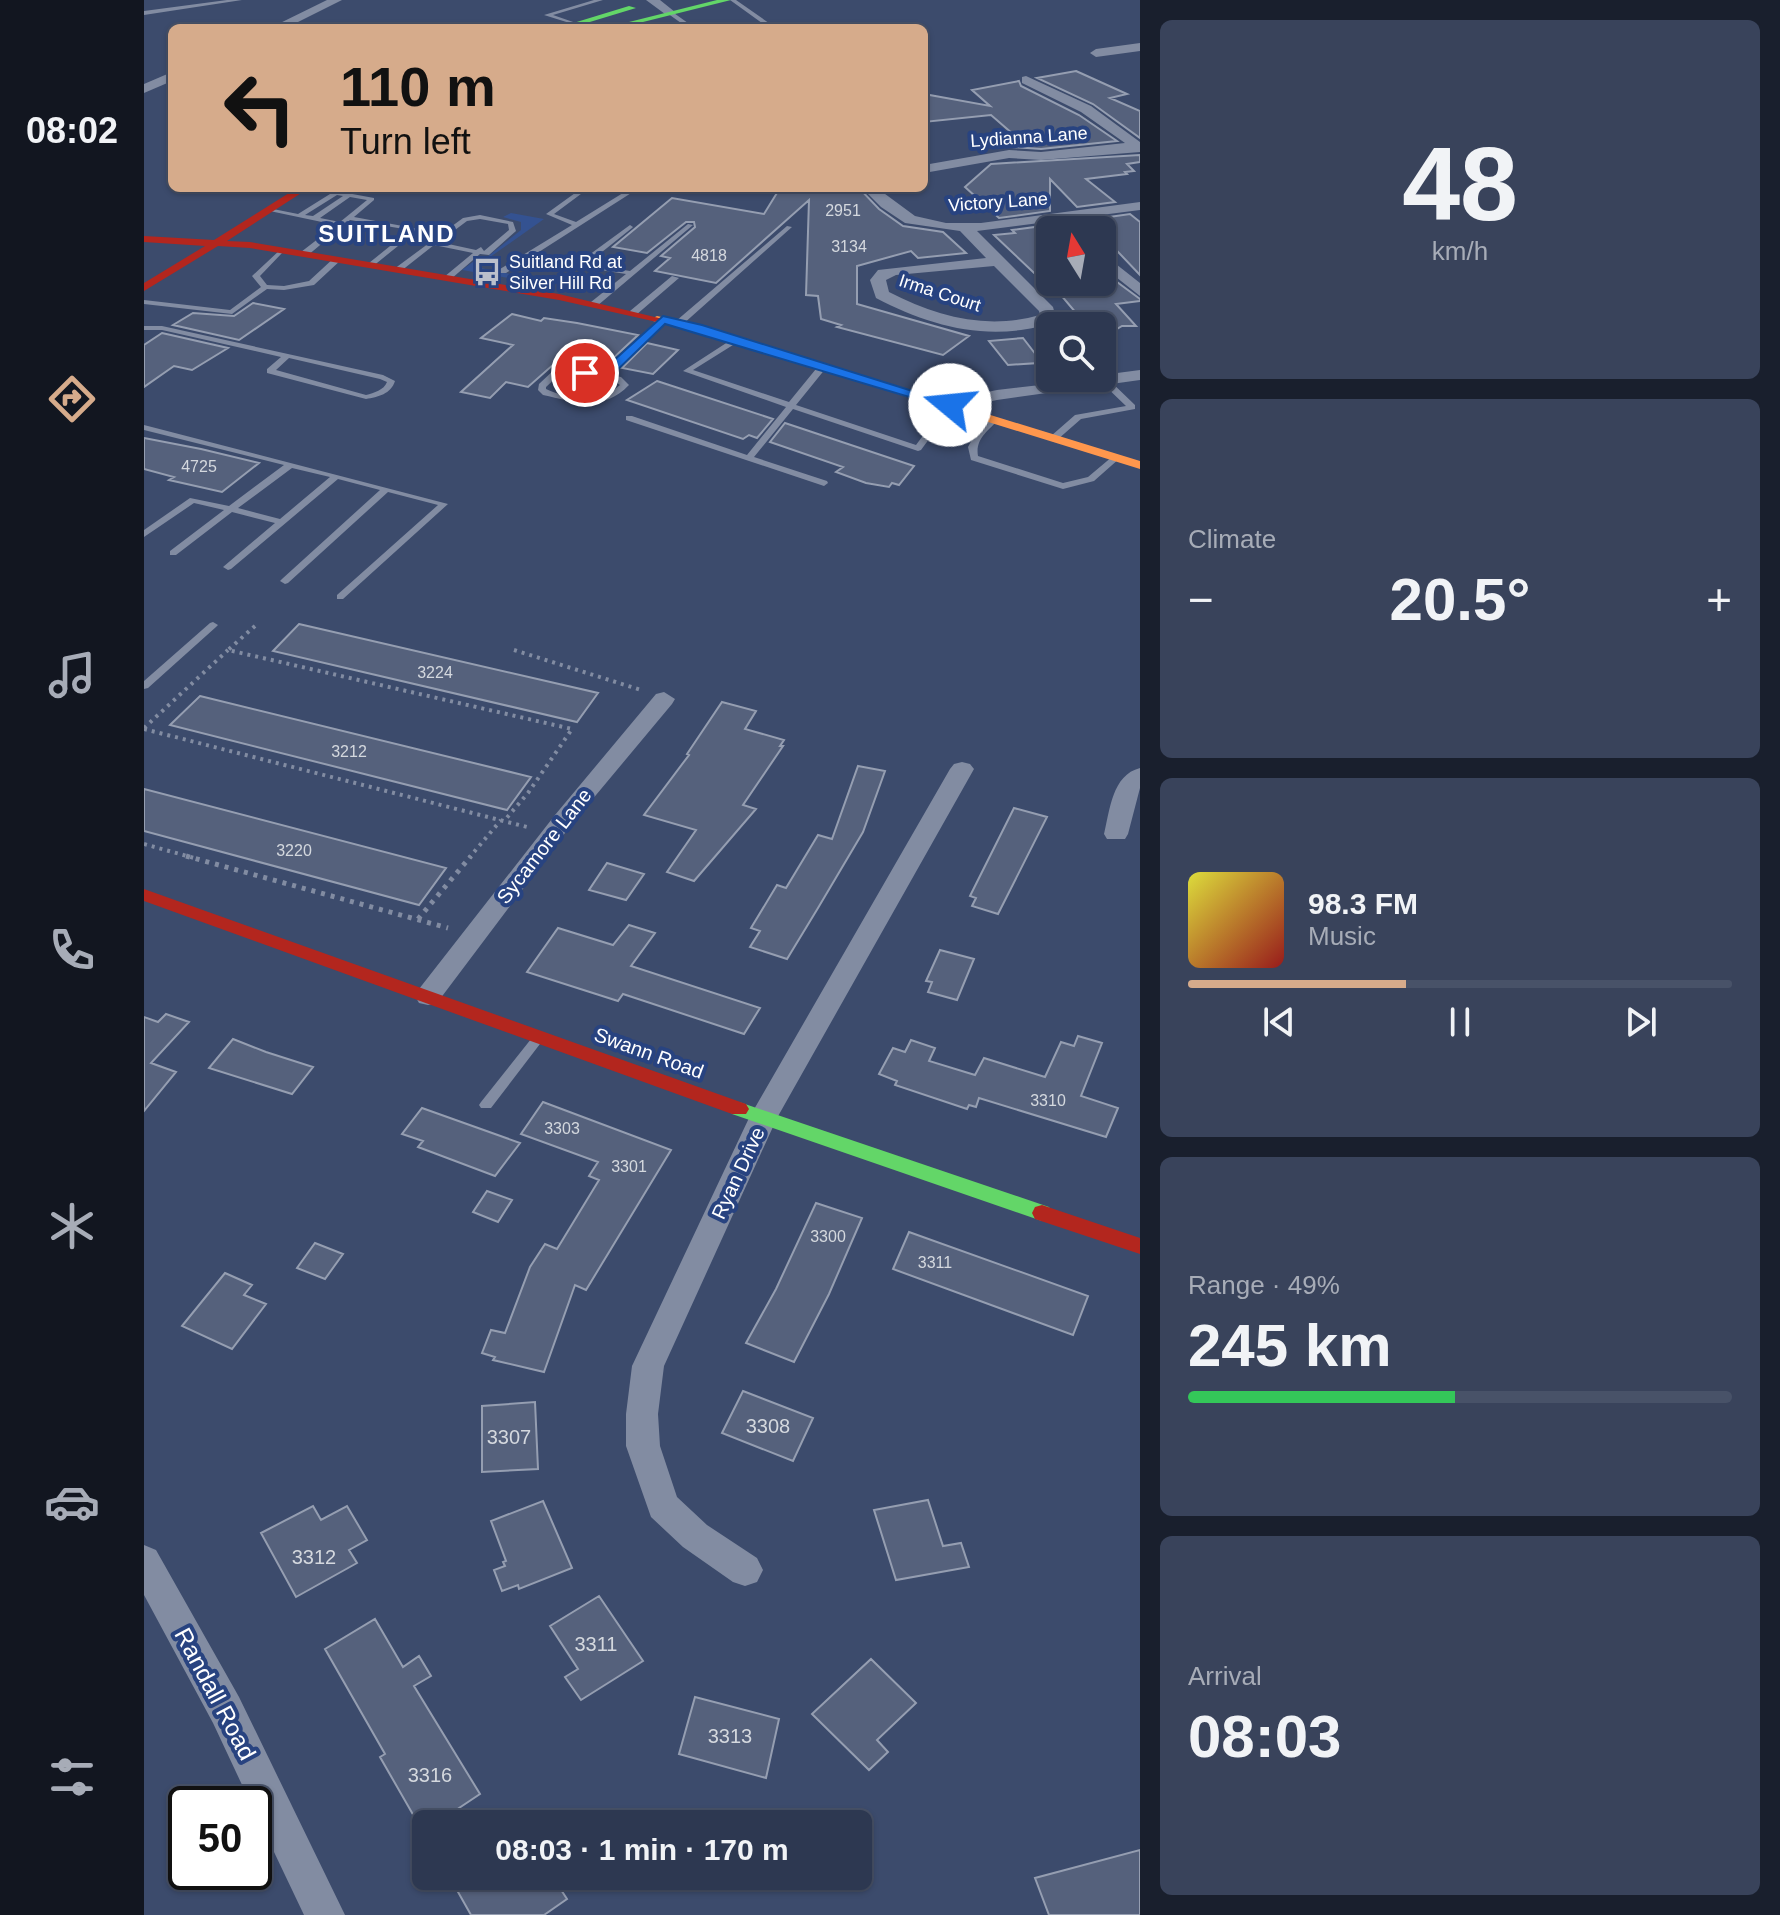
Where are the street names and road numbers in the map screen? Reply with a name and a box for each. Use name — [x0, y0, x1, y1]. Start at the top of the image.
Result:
street label: Lydianna Lane — [970, 123, 1088, 151]
street label: Victory Lane — [948, 189, 1048, 215]
street label: Irma Court — [896, 270, 984, 316]
street label: Sycamore Lane — [492, 784, 596, 908]
street label: Swann Road — [591, 1023, 707, 1083]
street label: Ryan Drive — [707, 1124, 769, 1222]
street label: Randall Road — [169, 1623, 262, 1764]

